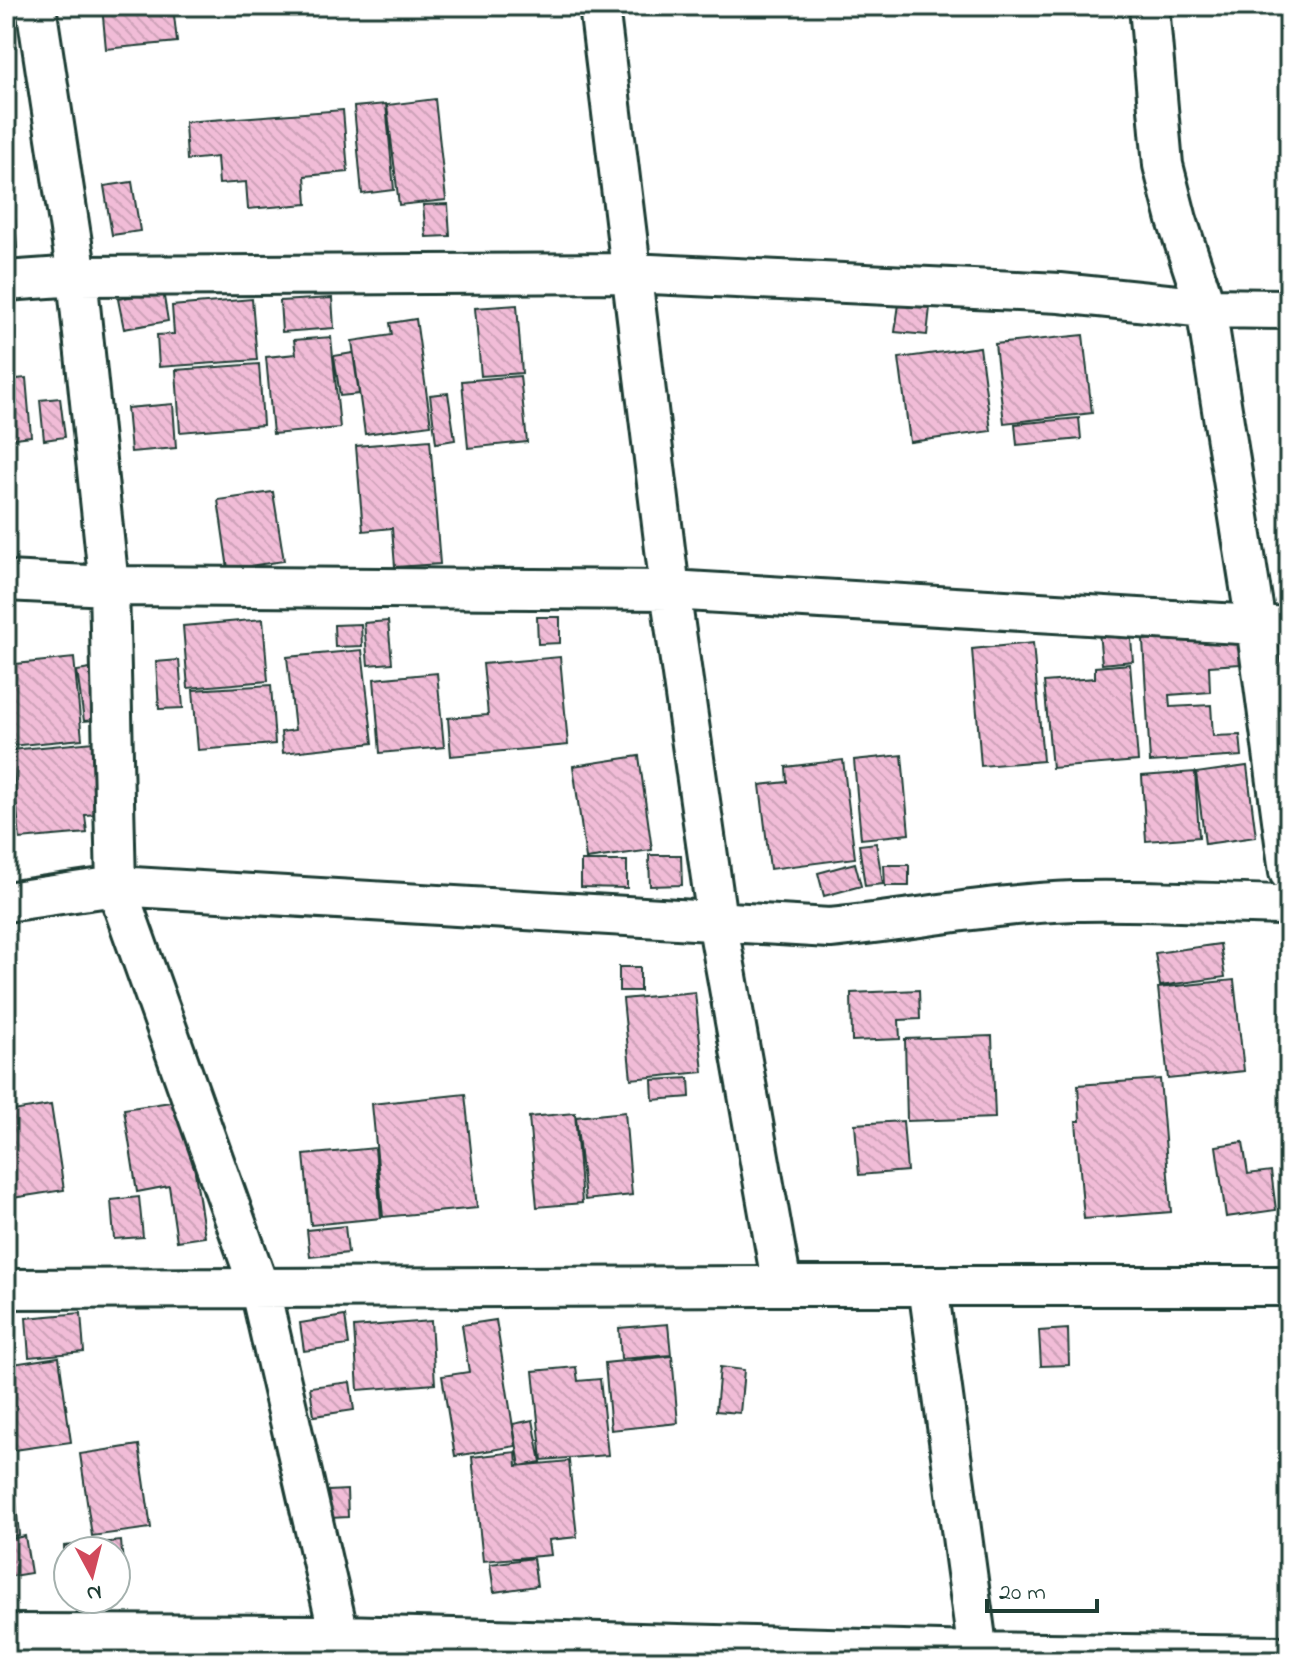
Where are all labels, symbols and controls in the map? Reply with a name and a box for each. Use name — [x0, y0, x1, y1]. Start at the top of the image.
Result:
north arrow — [52, 1535, 132, 1615]
scale bar — [987, 1563, 1097, 1613]
text: N — [85, 1575, 103, 1609]
text: 20 m — [999, 1576, 1046, 1611]

